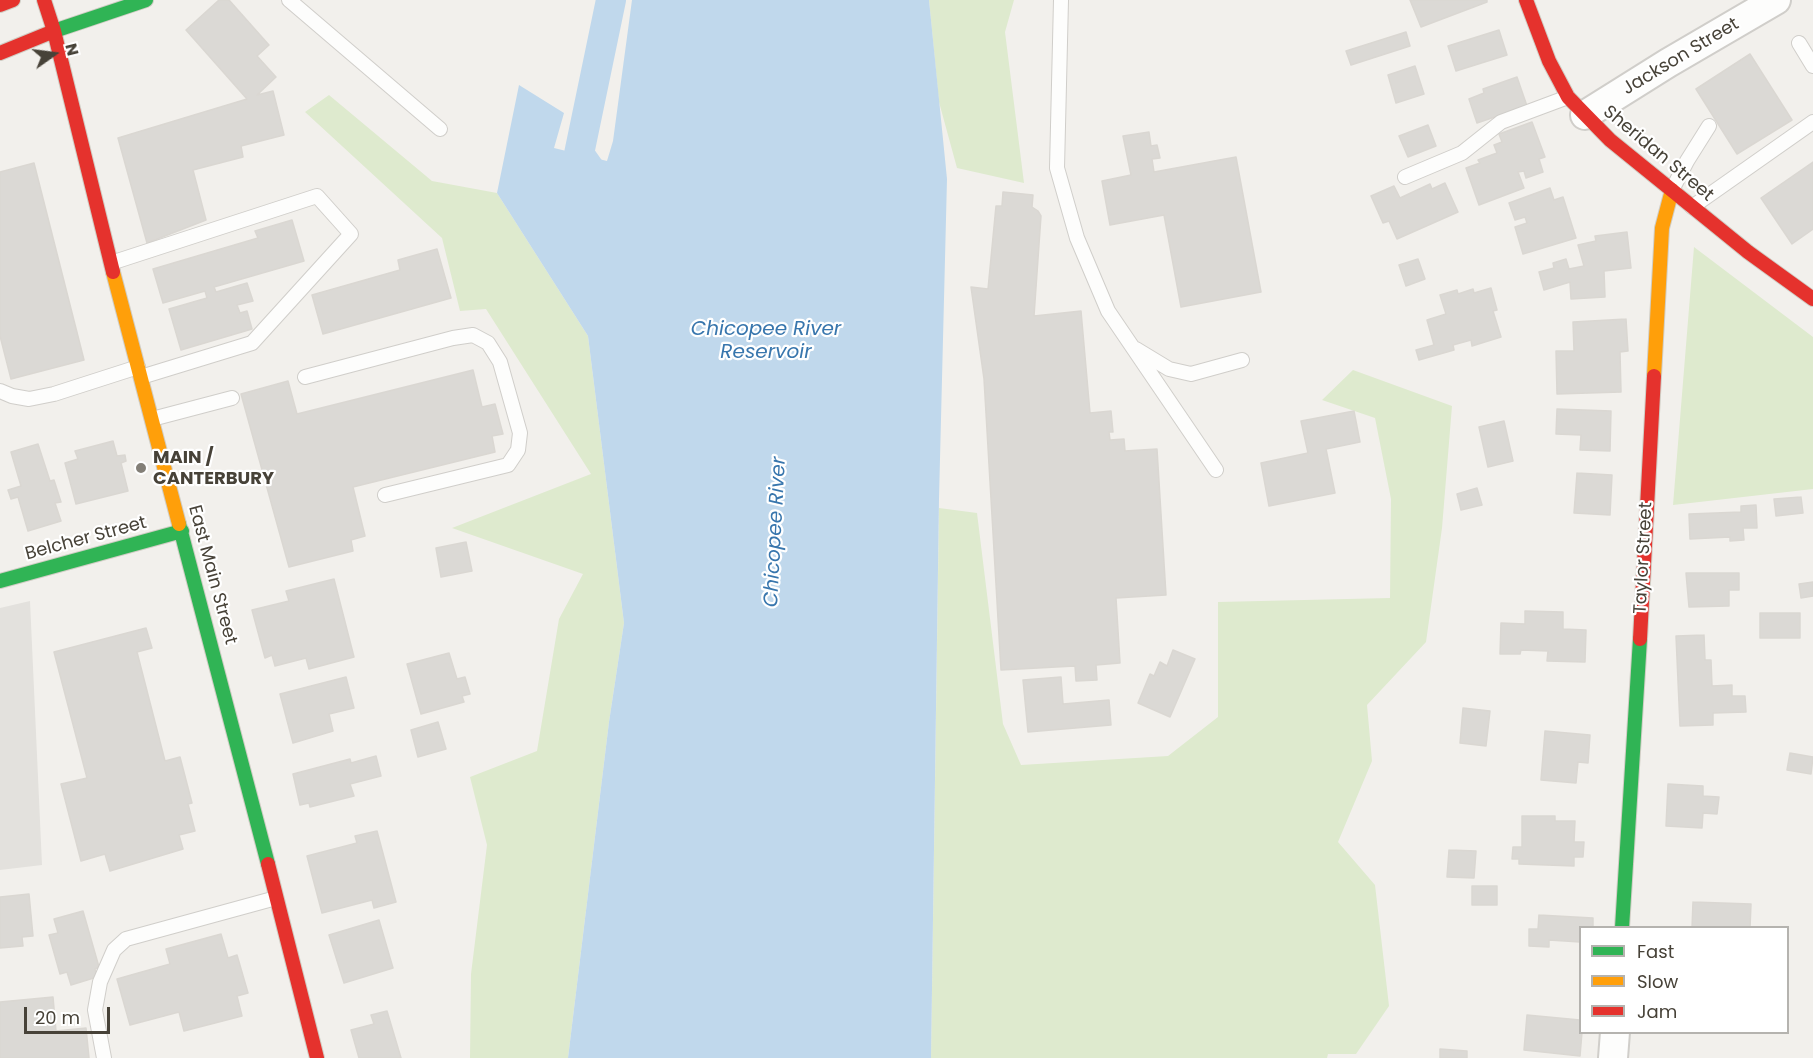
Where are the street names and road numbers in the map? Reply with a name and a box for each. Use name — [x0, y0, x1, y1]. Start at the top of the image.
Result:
street label: Jackson Street — [1619, 14, 1743, 100]
street label: Sheridan Street — [1598, 101, 1718, 207]
street label: Taylor Street — [1630, 501, 1658, 615]
street label: East Main Street — [183, 503, 241, 647]
street label: Belcher Street — [23, 512, 149, 566]

